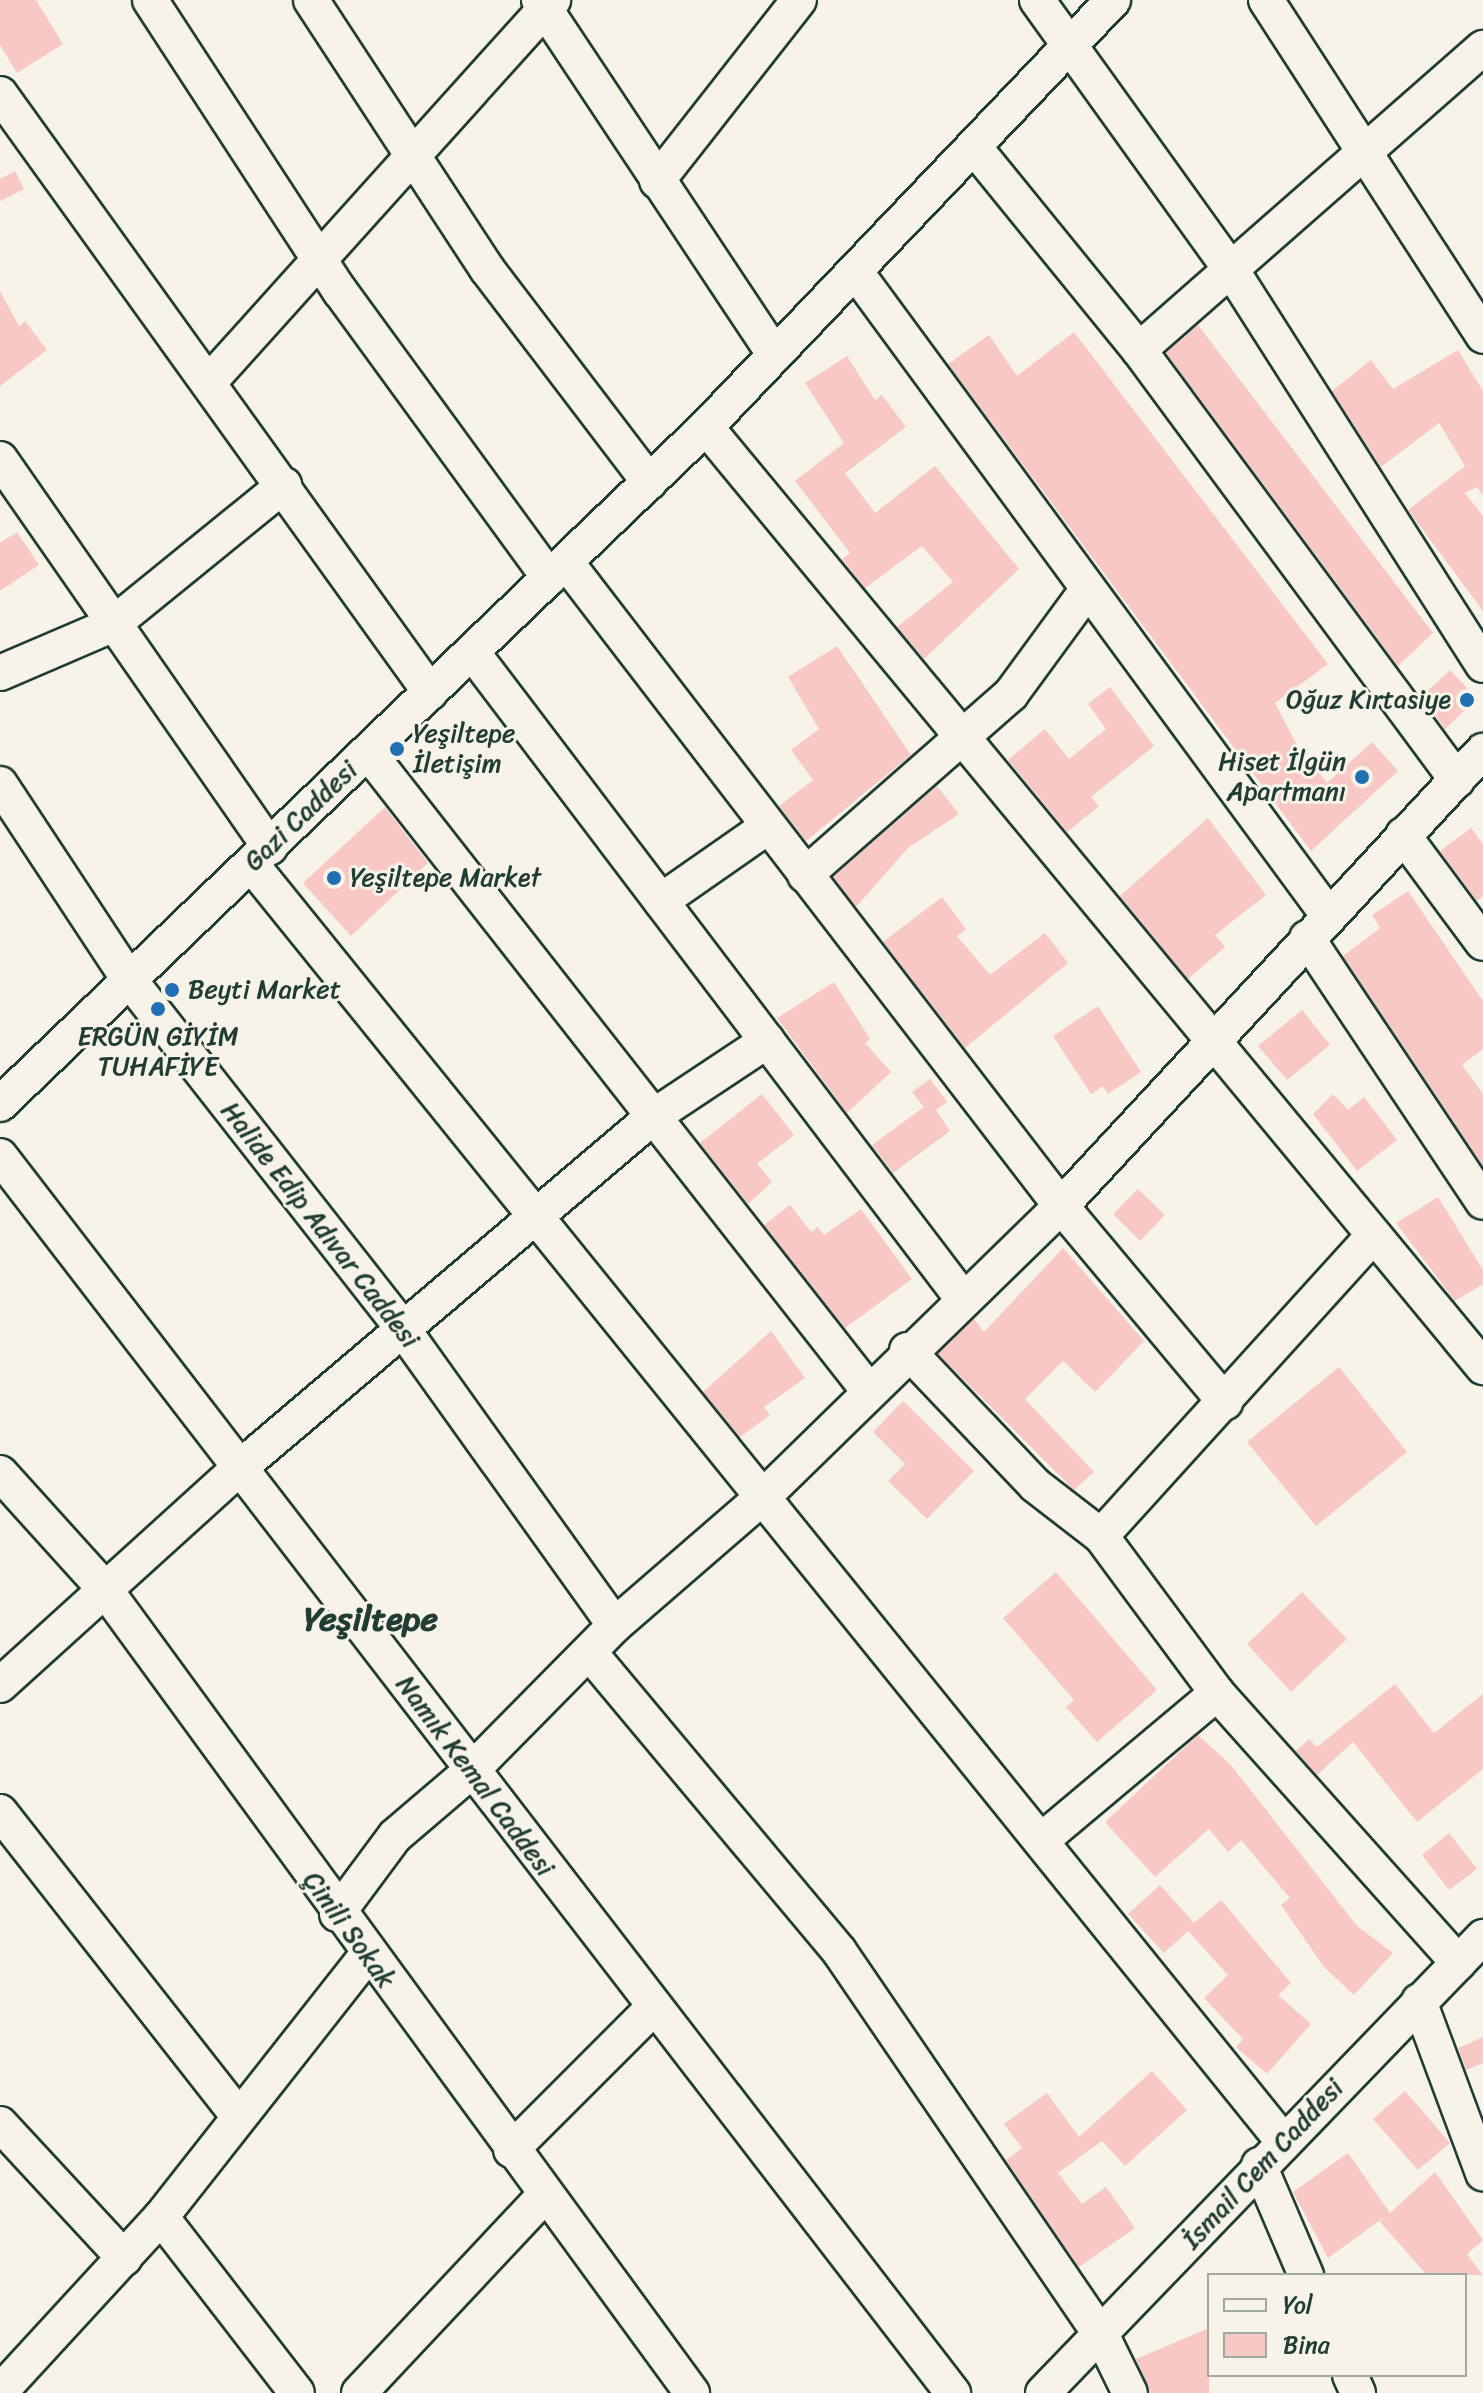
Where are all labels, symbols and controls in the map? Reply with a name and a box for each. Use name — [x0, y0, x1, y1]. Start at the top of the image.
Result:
place label: Oğuz Kırtasiye — [1286, 684, 1451, 716]
marker: Oğuz Kırtasiye — [1458, 691, 1476, 709]
place label: Yeşiltepe İletişim — [413, 718, 515, 780]
marker: Yeşiltepe İletişim — [388, 740, 406, 758]
place label: Hiset İlgün Apartmanı — [1218, 746, 1346, 808]
street label: Gazi Caddesi — [239, 755, 363, 877]
marker: Hiset İlgün Apartmanı — [1353, 768, 1371, 786]
place label: Yeşiltepe Market — [350, 862, 542, 894]
marker: Yeşiltepe Market — [325, 869, 343, 887]
place label: Beyti Market — [188, 974, 339, 1006]
marker: Beyti Market — [163, 981, 181, 999]
marker: ERGÜN GİYİM TUHAFİYE — [149, 1000, 167, 1018]
place label: ERGÜN GİYİM TUHAFİYE — [78, 1021, 238, 1082]
street label: Halide Edip Adıvar Caddesi — [214, 1096, 426, 1354]
district label: Yeşiltepe — [304, 1600, 438, 1640]
street label: Namık Kemal Caddesi — [389, 1670, 561, 1882]
street label: Çinili Sokak — [296, 1866, 402, 1994]
street label: İsmail Cem Caddesi — [1176, 2073, 1350, 2255]
legend — [1207, 2273, 1467, 2377]
text: Yol — [1283, 2284, 1313, 2326]
text: Bina — [1283, 2324, 1330, 2366]

